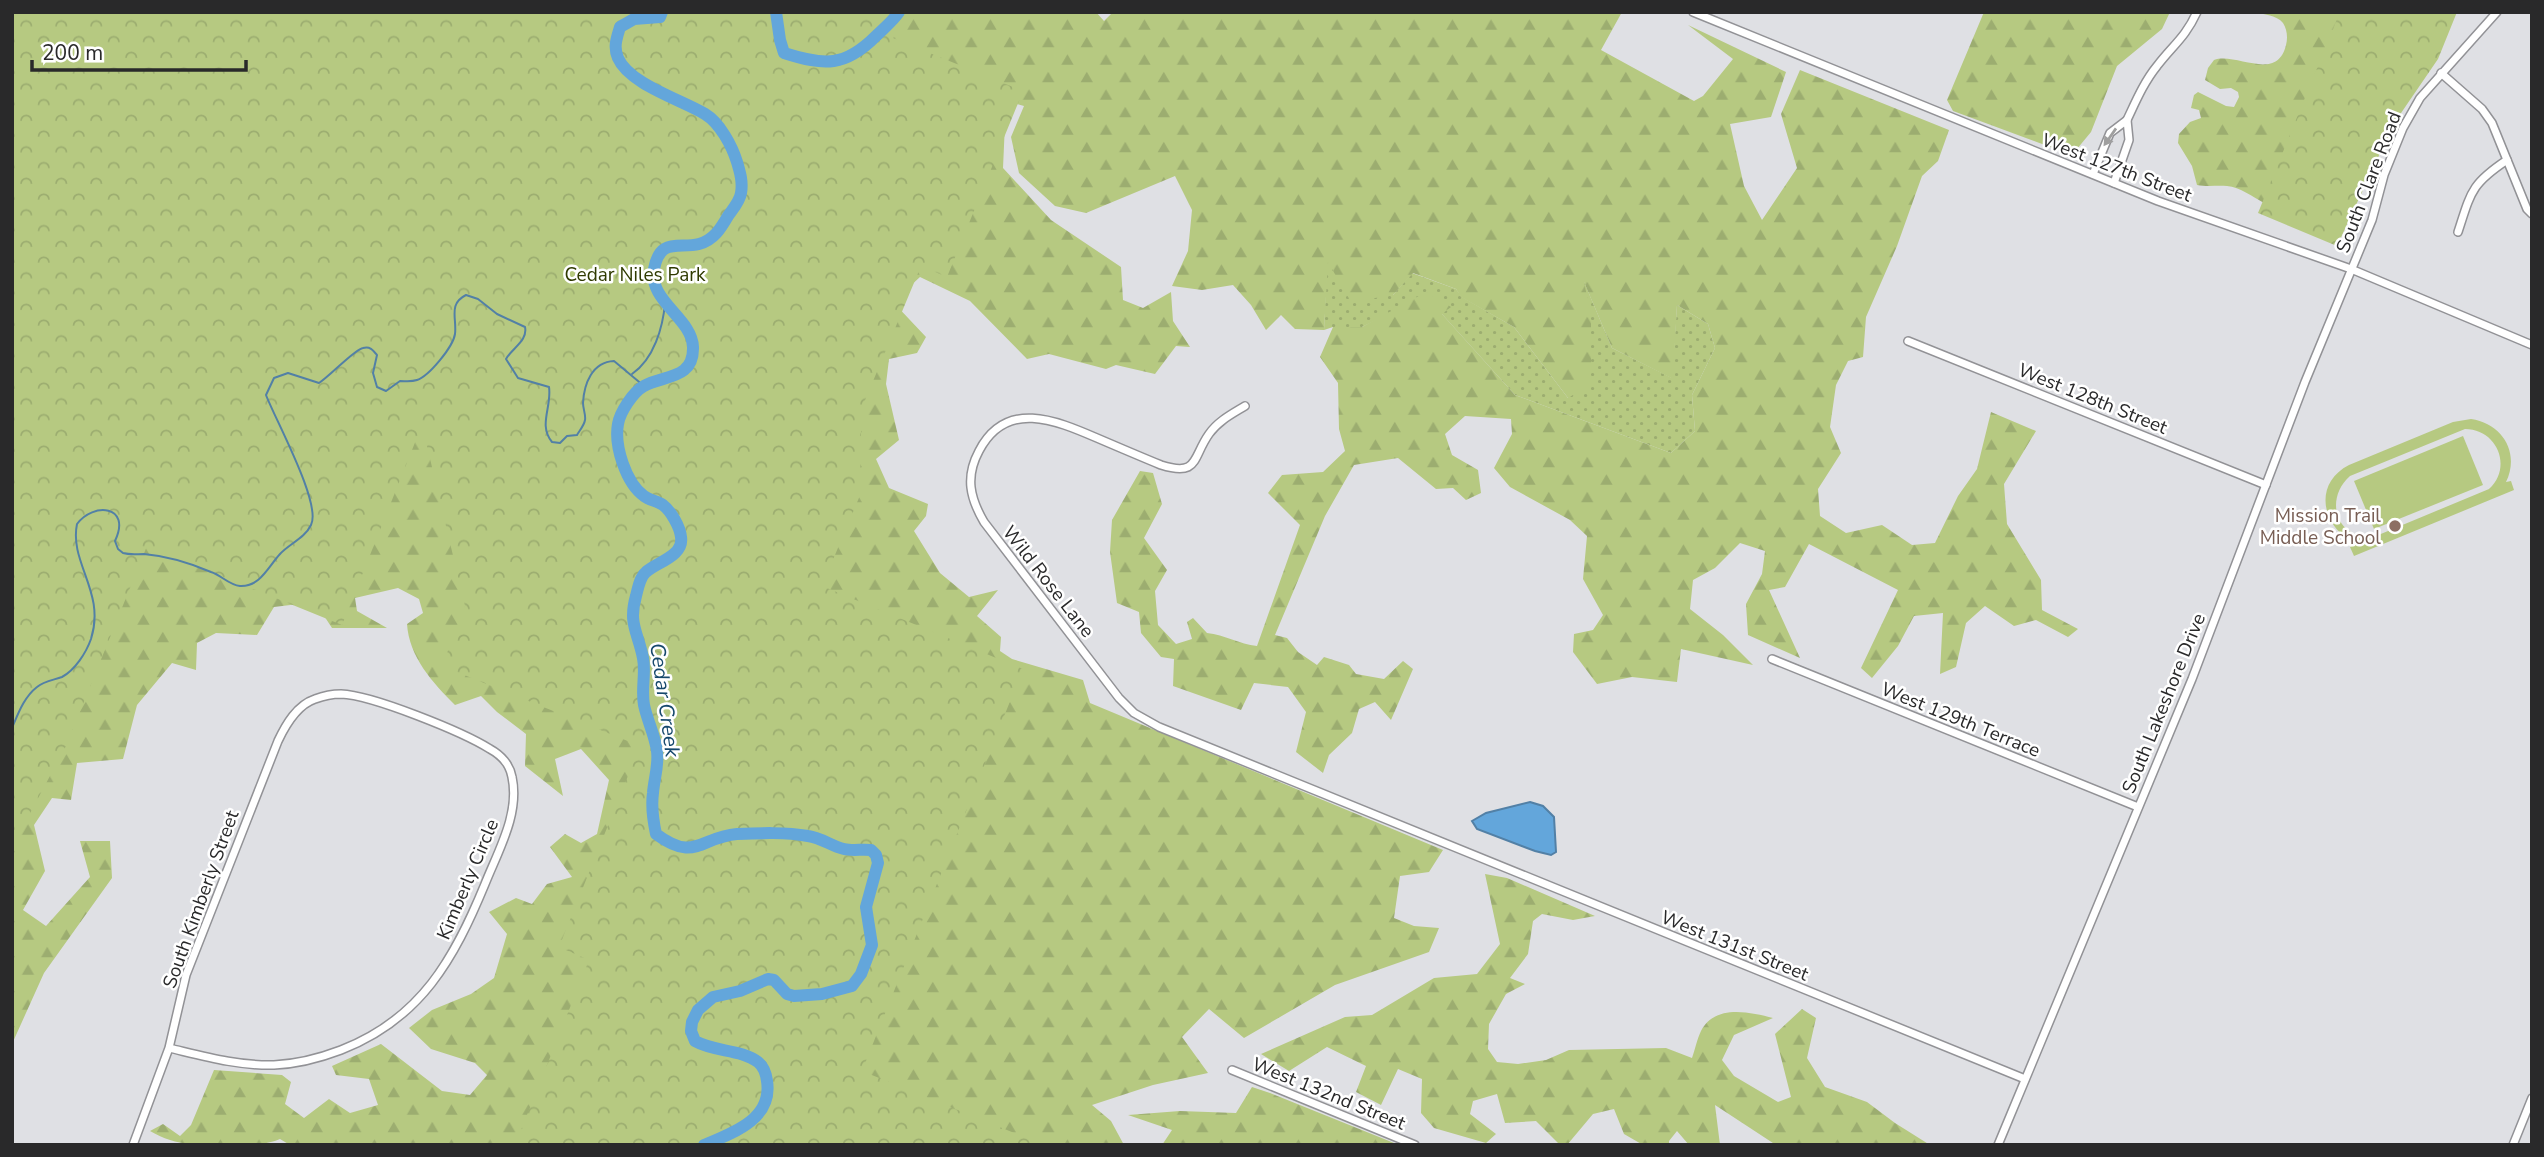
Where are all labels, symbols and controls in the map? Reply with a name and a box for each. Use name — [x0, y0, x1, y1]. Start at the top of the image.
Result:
scale bar — [32, 28, 245, 72]
text: 200 m — [42, 39, 103, 67]
street label: South Clare Road — [2330, 108, 2408, 257]
street label: West 127th Street — [2038, 127, 2196, 209]
one-way arrow — [2104, 127, 2117, 147]
park label: Cedar Niles Park — [564, 262, 706, 288]
street label: West 128th Street — [2014, 357, 2171, 441]
place label: Mission Trail Middle School — [2260, 503, 2381, 551]
marker: Mission Trail Middle School — [2387, 518, 2403, 534]
street label: Wild Rose Lane — [996, 520, 1100, 643]
street label: South Lakeshore Drive — [2116, 609, 2212, 797]
water label: Cedar Creek — [643, 641, 687, 759]
street label: West 129th Terrace — [1877, 676, 2044, 764]
street label: South Kimberly Street — [157, 806, 245, 992]
street label: Kimberly Circle — [431, 815, 505, 944]
street label: West 131st Street — [1657, 904, 1813, 988]
street label: West 132nd Street — [1248, 1051, 1410, 1137]

